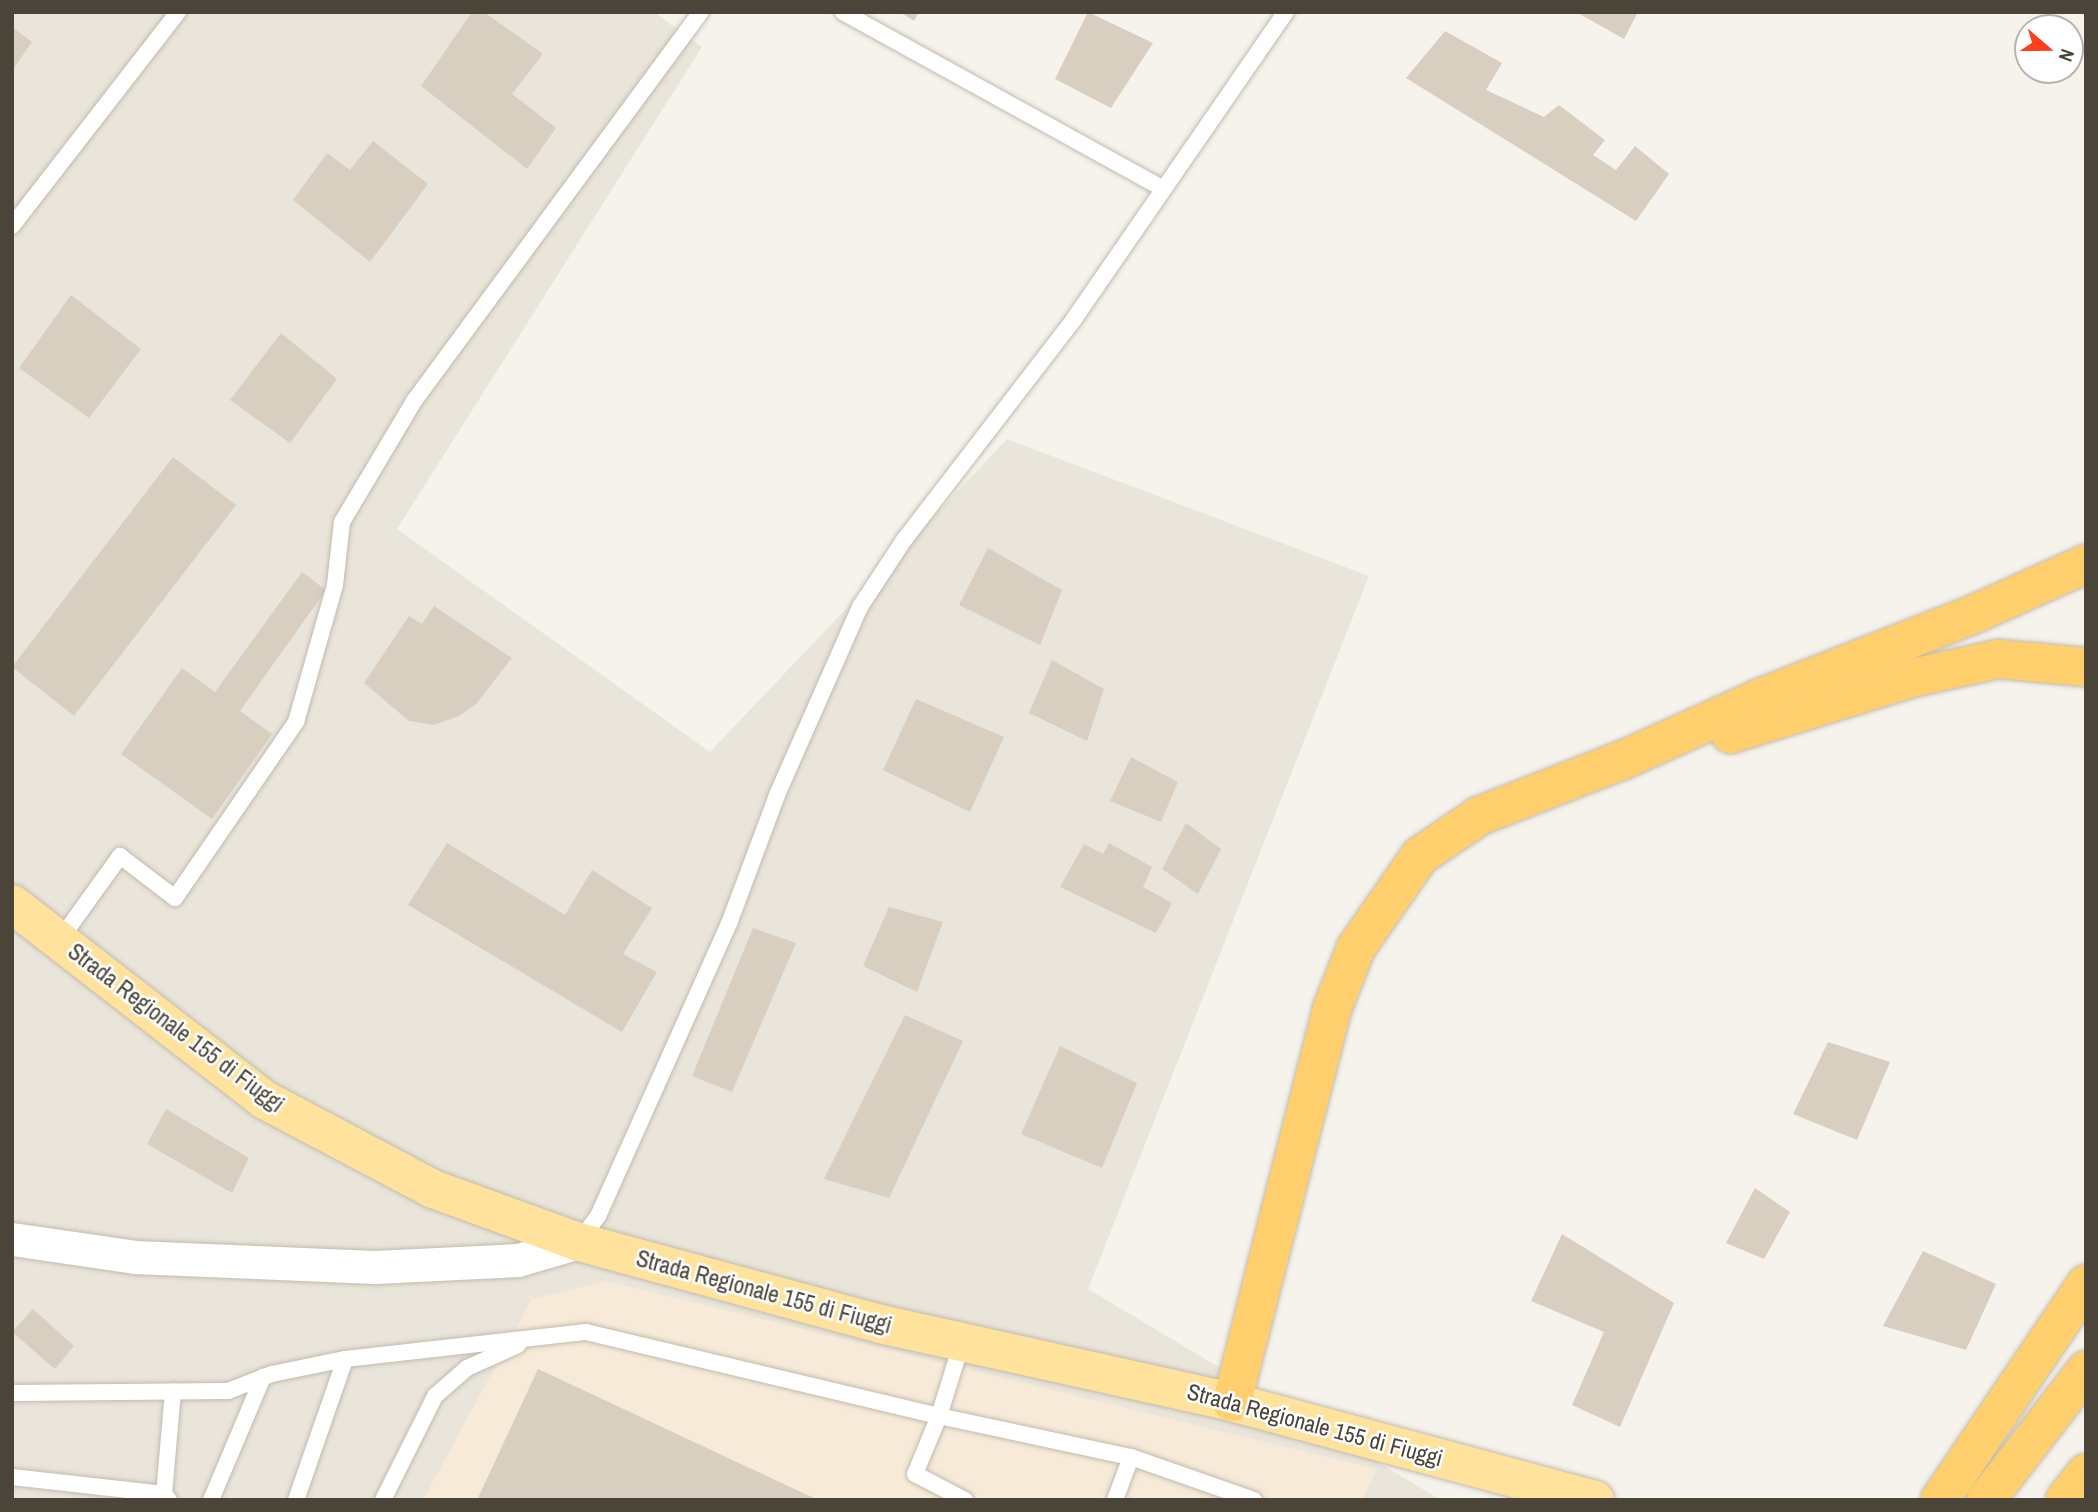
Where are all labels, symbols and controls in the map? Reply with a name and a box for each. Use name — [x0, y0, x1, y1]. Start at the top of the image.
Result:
north arrow — [2014, 14, 2084, 84]
text: N — [2053, 46, 2081, 65]
street label: Strada Regionale 155 di Fiuggi — [63, 938, 289, 1118]
street label: Strada Regionale 155 di Fiuggi — [633, 1245, 895, 1339]
street label: Strada Regionale 155 di Fiuggi — [1184, 1378, 1446, 1472]

